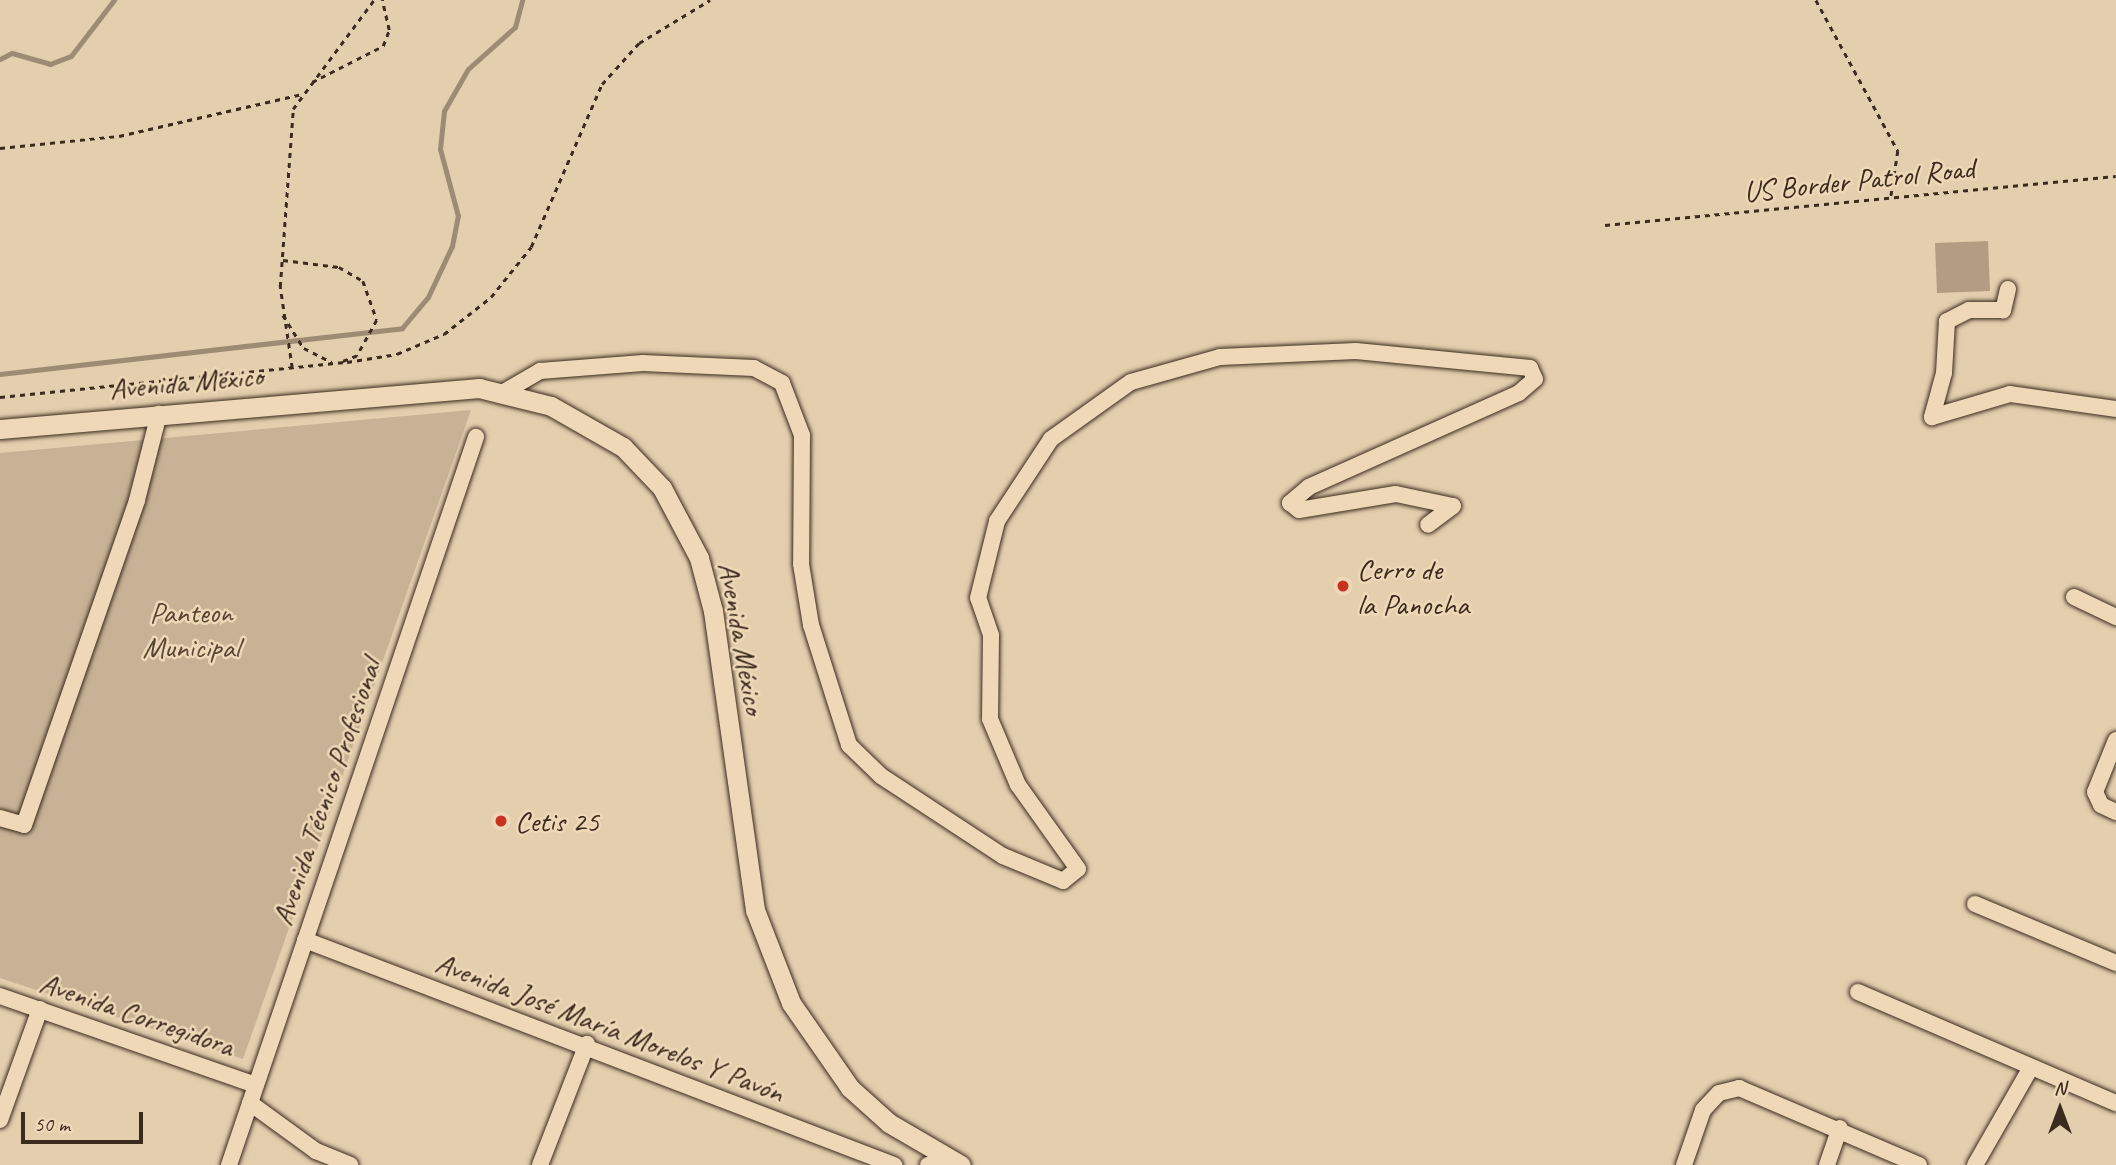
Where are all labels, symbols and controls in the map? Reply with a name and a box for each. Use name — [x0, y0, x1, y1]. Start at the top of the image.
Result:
street label: US Border Patrol Road — [1741, 150, 1977, 210]
street label: Avenida México — [108, 357, 264, 407]
place label: Cerro de la Panocha — [1357, 551, 1469, 622]
street label: Avenida México — [711, 559, 773, 717]
marker: Cerro de la Panocha — [1335, 578, 1351, 594]
park label: Panteon Municipal — [142, 594, 240, 664]
street label: Avenida Técnico Profesional — [264, 655, 388, 929]
place label: Cetis 25 — [515, 803, 599, 839]
marker: Cetis 25 — [493, 813, 509, 829]
street label: Avenida José María Morelos Y Pavón — [430, 944, 790, 1110]
street label: Avenida Corregidora — [35, 964, 239, 1064]
north arrow — [2025, 1074, 2095, 1144]
text: N — [2054, 1076, 2066, 1100]
scale bar — [24, 1098, 147, 1142]
text: 50 m — [34, 1111, 70, 1137]

